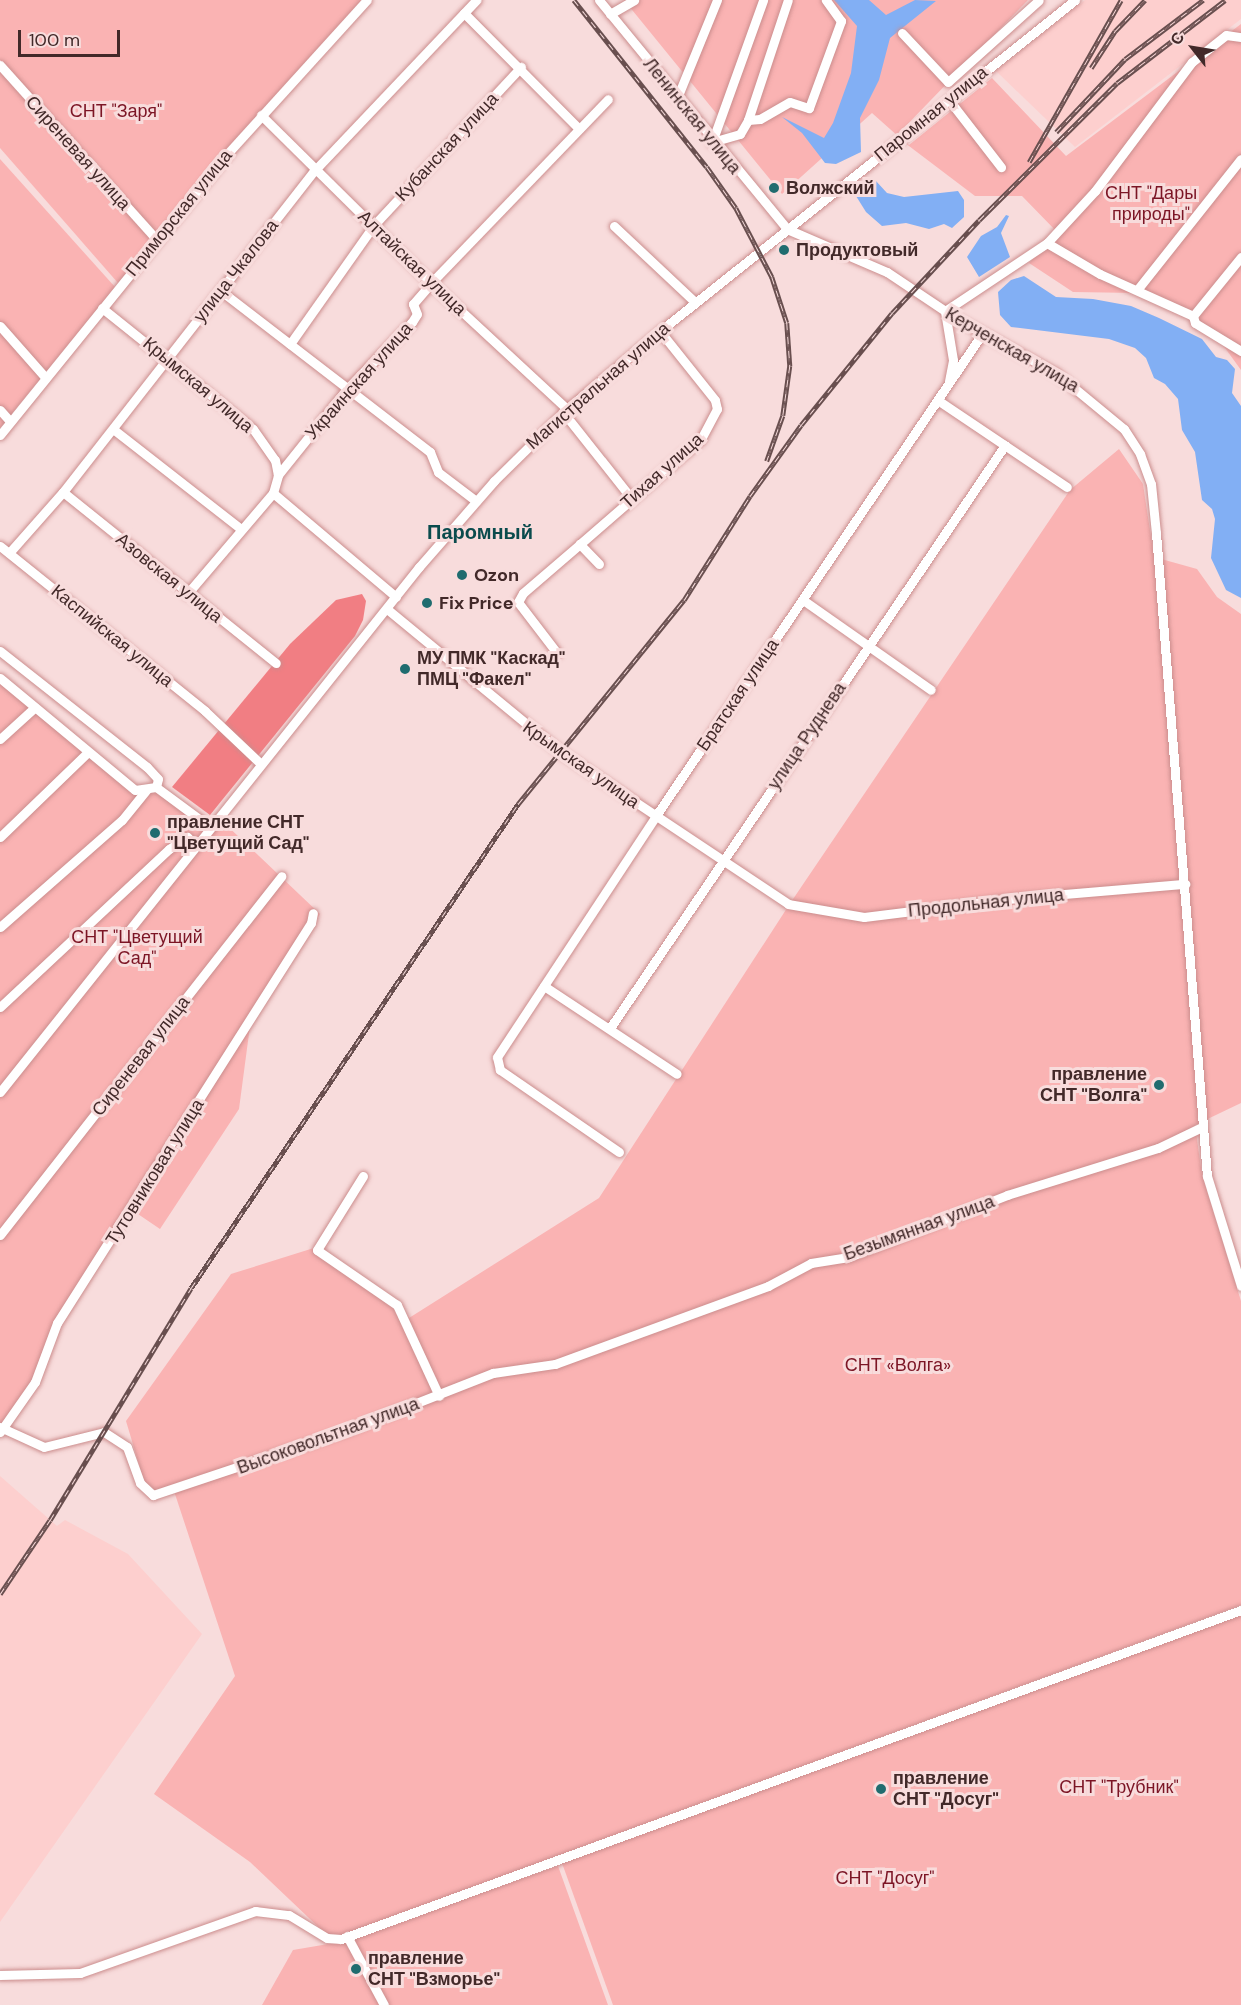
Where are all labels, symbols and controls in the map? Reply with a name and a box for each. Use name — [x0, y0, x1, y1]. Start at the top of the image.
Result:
scale bar — [21, 18, 123, 56]
north arrow — [1163, 18, 1223, 78]
text: 100 m — [29, 28, 80, 52]
text: С — [1165, 28, 1189, 49]
street label: Ленинская улица — [639, 54, 745, 178]
street label: Паромная улица — [870, 62, 992, 166]
street label: Кубанская улица — [391, 88, 503, 206]
street label: Сиреневая улица — [21, 91, 135, 215]
park label: СНТ "Заря" — [70, 100, 162, 122]
street label: Приморская улица — [121, 145, 237, 281]
place label: Волжский — [786, 177, 875, 199]
marker: Волжский — [767, 181, 781, 195]
park label: СНТ "Дары природы" — [1105, 183, 1197, 226]
street label: Алтайская улица — [353, 206, 471, 320]
street label: улица Чкалова — [189, 215, 283, 327]
place label: Продуктовый — [796, 239, 918, 261]
marker: Продуктовый — [777, 243, 791, 257]
street label: Керченская улица — [941, 303, 1083, 397]
street label: Украинская улица — [301, 318, 417, 444]
street label: Магистральная улица — [522, 318, 674, 454]
street label: Крымская улица — [139, 333, 257, 437]
street label: Тихая улица — [616, 428, 708, 514]
district label: Паромный — [427, 520, 533, 544]
street label: Азовская улица — [111, 528, 227, 628]
place label: Ozon — [474, 564, 519, 586]
marker: Ozon — [455, 568, 469, 582]
street label: Каспийская улица — [47, 580, 177, 692]
place label: Fix Price — [439, 592, 514, 614]
marker: Fix Price — [420, 596, 434, 610]
street label: Братская улица — [692, 635, 784, 755]
place label: МУ ПМК "Каскад" ПМЦ "Факел" — [417, 648, 565, 690]
marker: МУ ПМК "Каскад" ПМЦ "Факел" — [398, 662, 412, 676]
street label: улица Руднева — [763, 678, 851, 794]
street label: Крымская улица — [519, 717, 643, 813]
place label: правление СНТ "Цветущий Сад" — [167, 812, 309, 854]
marker: правление СНТ "Цветущий Сад" — [148, 826, 162, 840]
street label: Продольная улица — [907, 884, 1065, 922]
park label: СНТ "Цветущий Сад" — [71, 927, 203, 970]
street label: Сиреневая улица — [87, 992, 195, 1120]
place label: правление СНТ "Волга" — [1040, 1064, 1147, 1106]
marker: правление СНТ "Волга" — [1152, 1078, 1166, 1092]
street label: Тутовниковая улица — [101, 1095, 209, 1249]
street label: Безымянная улица — [841, 1191, 997, 1265]
park label: СНТ «Волга» — [845, 1354, 951, 1376]
street label: Высоковольтная улица — [234, 1393, 422, 1479]
place label: правление СНТ "Досуг" — [893, 1768, 999, 1810]
park label: СНТ "Трубник" — [1059, 1776, 1179, 1798]
marker: правление СНТ "Досуг" — [874, 1782, 888, 1796]
park label: СНТ "Досуг" — [835, 1867, 935, 1889]
place label: правление СНТ "Взморье" — [368, 1948, 500, 1990]
marker: правление СНТ "Взморье" — [349, 1962, 363, 1976]

